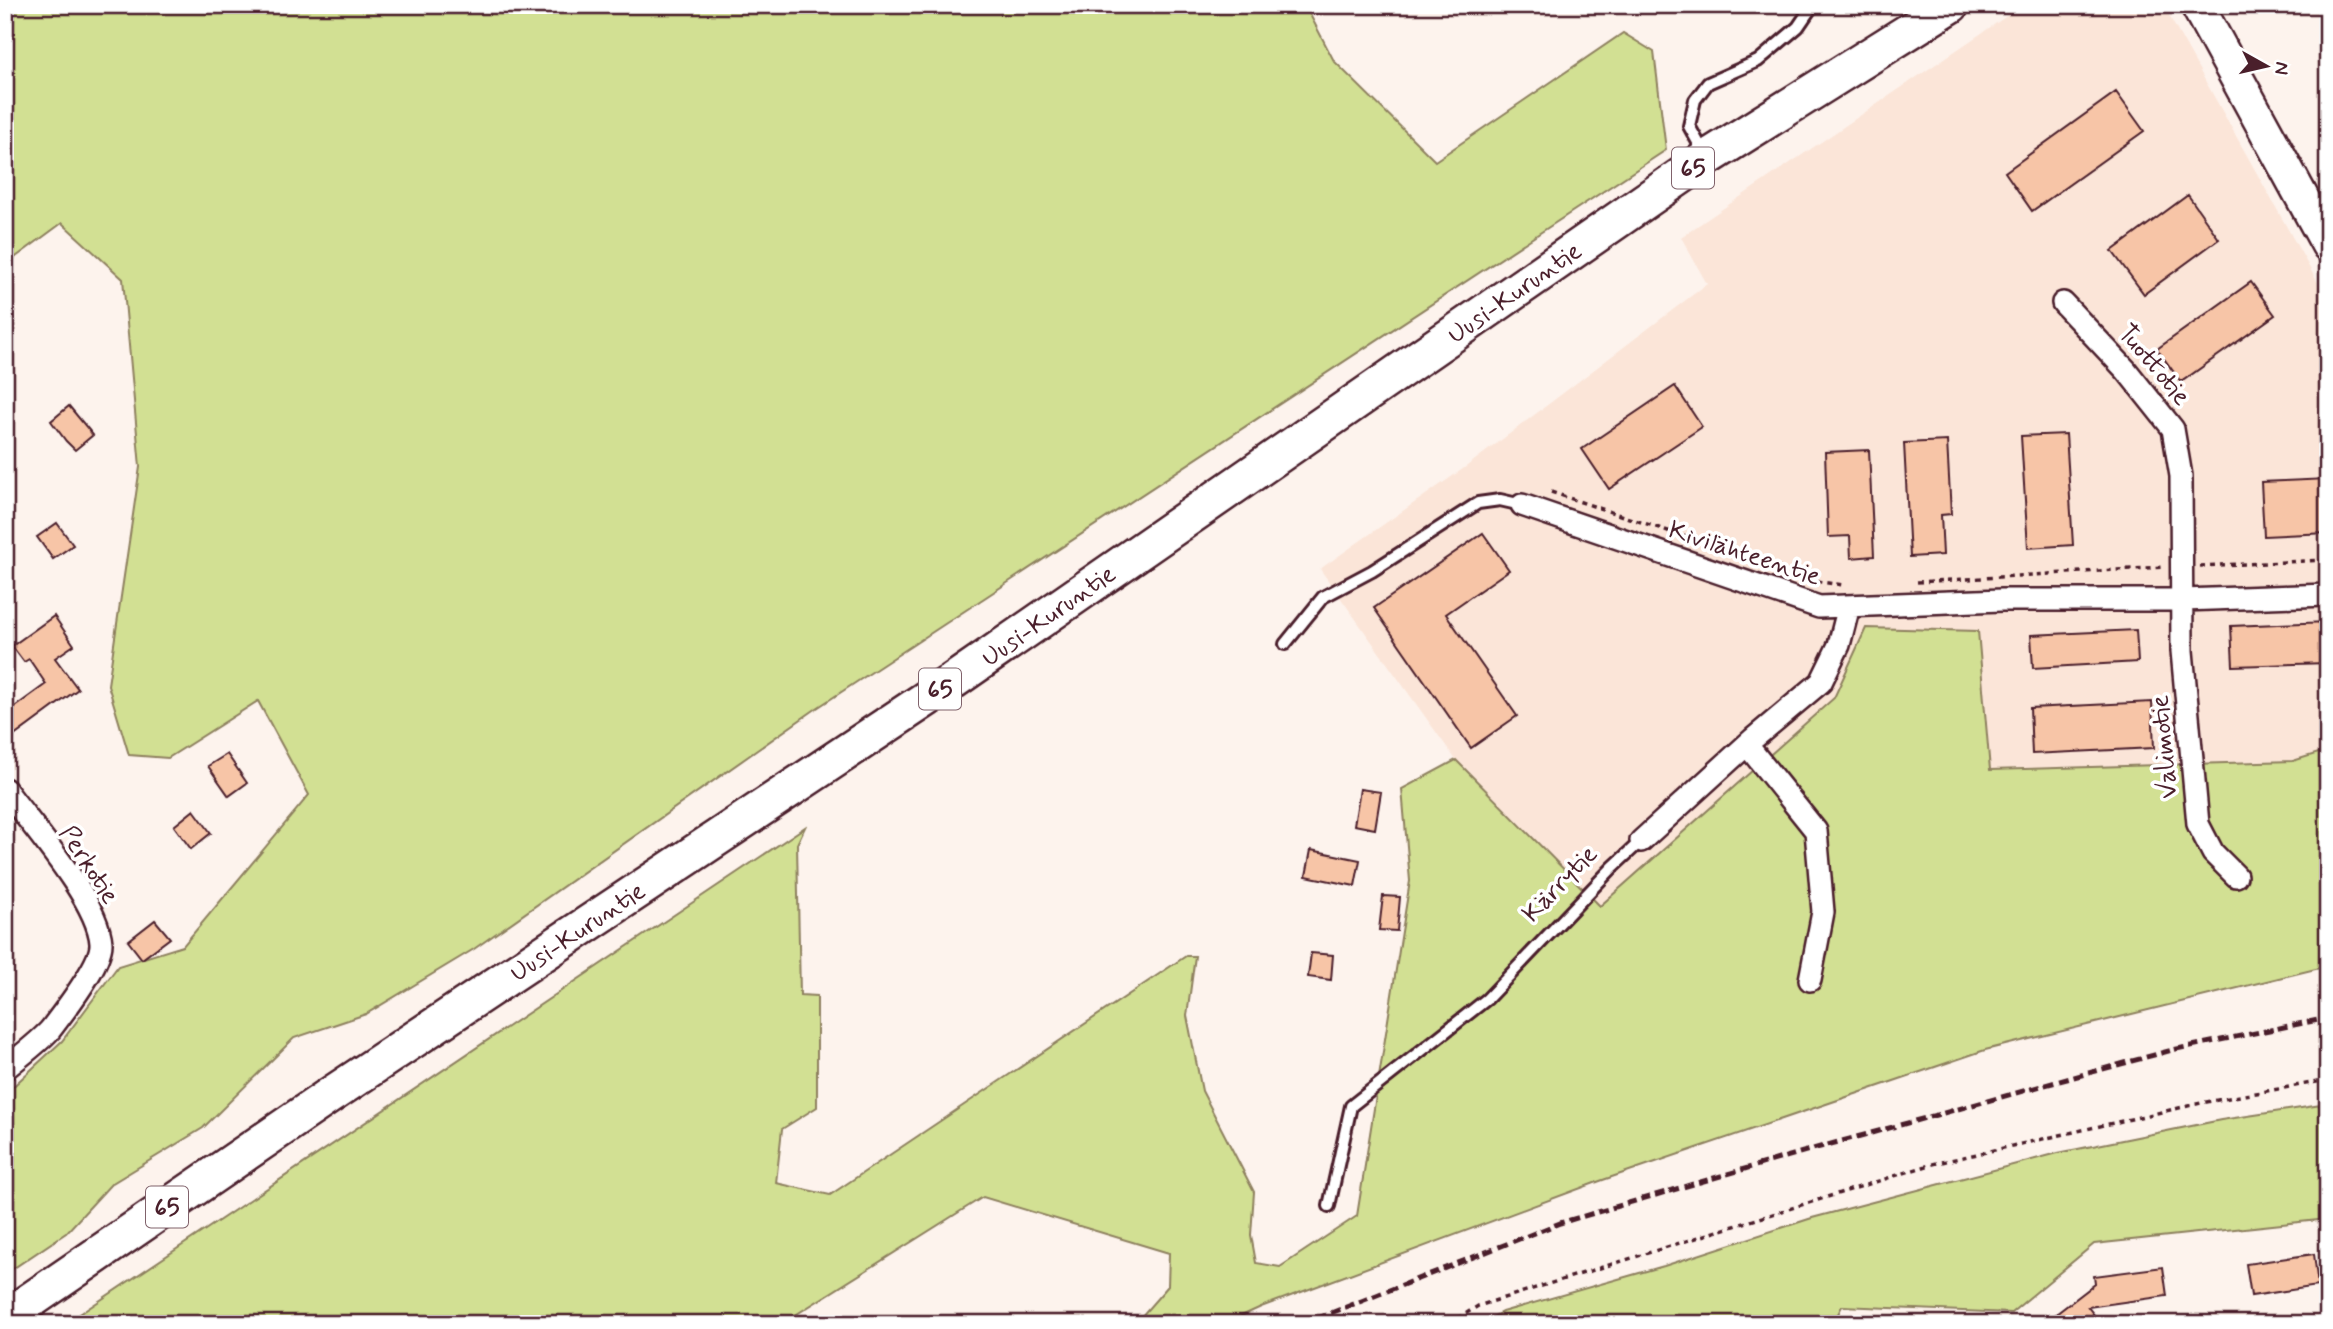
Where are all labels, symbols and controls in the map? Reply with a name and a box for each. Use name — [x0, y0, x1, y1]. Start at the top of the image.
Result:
north arrow — [2232, 32, 2302, 102]
text: N — [2268, 60, 2295, 76]
road number: 65 — [1672, 148, 1714, 188]
street label: Uusi-Kuruntie — [1441, 235, 1589, 352]
street label: Tuottotie — [2109, 317, 2198, 413]
street label: Kivilähteentie — [1664, 513, 1825, 594]
street label: Uusi-Kuruntie — [975, 558, 1123, 675]
road number: 65 — [919, 668, 961, 710]
street label: Valimotie — [2144, 693, 2186, 800]
street label: Perkotie — [50, 819, 126, 911]
street label: Kärrytie — [1515, 838, 1606, 930]
street label: Uusi-Kuruntie — [504, 875, 653, 991]
road number: 65 — [146, 1186, 188, 1227]

